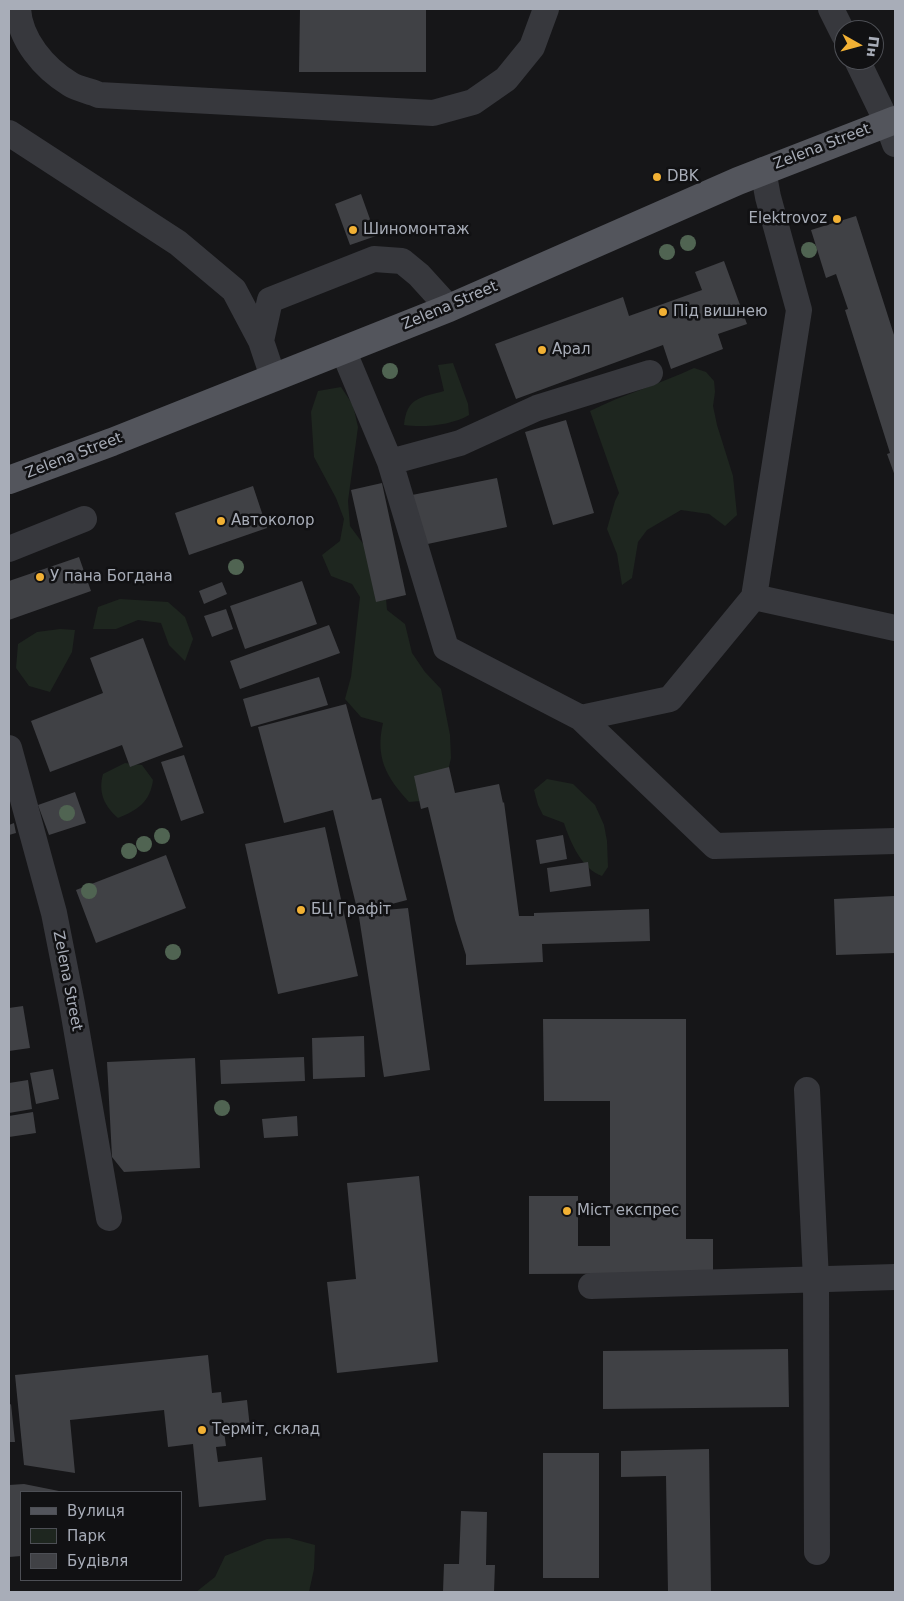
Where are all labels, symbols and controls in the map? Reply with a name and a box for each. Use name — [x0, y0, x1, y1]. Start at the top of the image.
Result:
north arrow — [834, 20, 884, 70]
text: Пн — [864, 35, 882, 58]
street label: Zelena Street — [771, 120, 873, 174]
place label: DBK — [667, 168, 699, 186]
marker: DBK — [651, 171, 663, 183]
place label: Elektrovoz — [749, 210, 827, 228]
marker: Elektrovoz — [831, 213, 843, 225]
place label: Шиномонтаж — [363, 221, 470, 239]
marker: Шиномонтаж — [347, 224, 359, 236]
street label: Zelena Street — [400, 278, 500, 334]
place label: Під вишнею — [673, 303, 768, 321]
marker: Під вишнею — [657, 306, 669, 318]
place label: Арал — [552, 341, 591, 359]
marker: Арал — [536, 344, 548, 356]
street label: Zelena Street — [23, 429, 125, 483]
place label: Автоколор — [231, 512, 315, 530]
marker: Автоколор — [215, 515, 227, 527]
place label: У пана Богдана — [50, 568, 173, 586]
marker: У пана Богдана — [34, 571, 46, 583]
place label: БЦ Графіт — [311, 901, 391, 919]
marker: БЦ Графіт — [295, 904, 307, 916]
street label: Zelena Street — [48, 929, 86, 1033]
place label: Міст експрес — [577, 1202, 679, 1220]
marker: Міст експрес — [561, 1205, 573, 1217]
place label: Терміт, склад — [212, 1421, 320, 1439]
marker: Терміт, склад — [196, 1424, 208, 1436]
legend — [20, 1491, 182, 1581]
text: Вулиця — [67, 1502, 125, 1520]
text: Парк — [67, 1527, 106, 1545]
text: Будівля — [67, 1552, 128, 1570]

